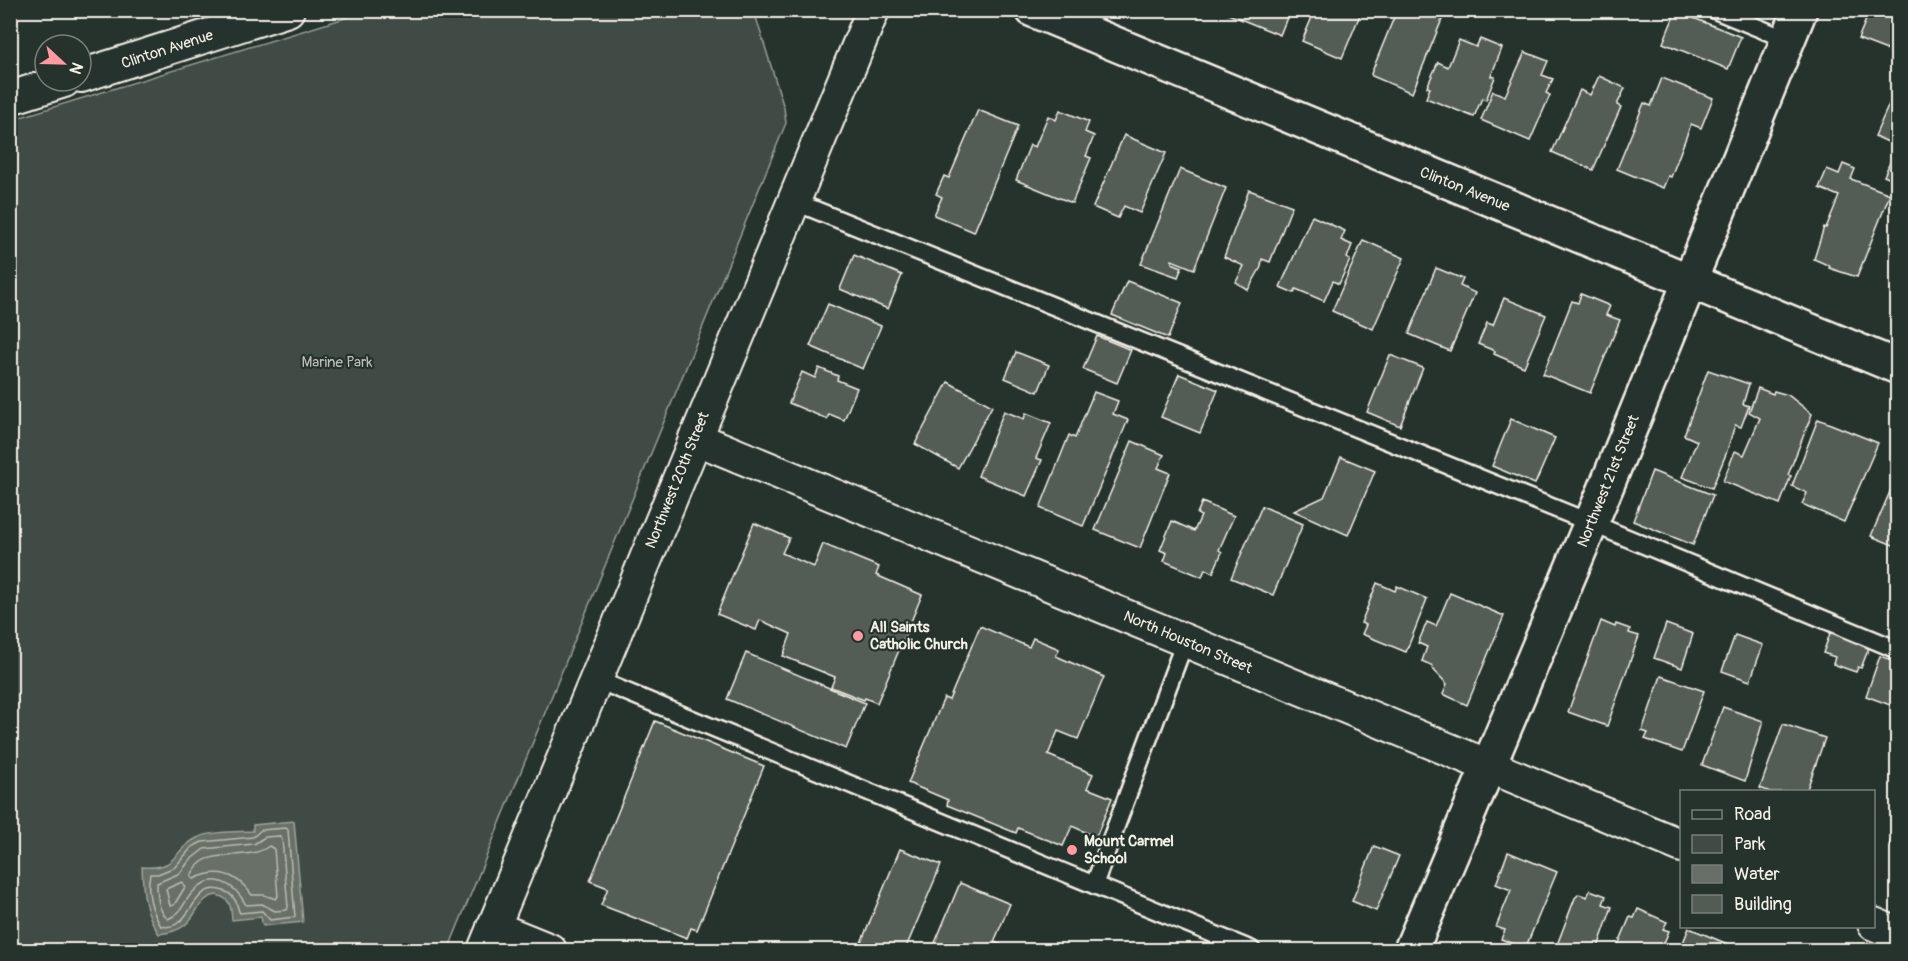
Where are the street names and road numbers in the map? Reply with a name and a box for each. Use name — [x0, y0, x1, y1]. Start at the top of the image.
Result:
street label: Clinton Avenue — [119, 26, 216, 73]
street label: Clinton Avenue — [1417, 163, 1513, 216]
street label: Northwest 20th Street — [641, 408, 714, 551]
street label: Northwest 21st Street — [1573, 411, 1644, 550]
street label: North Houston Street — [1121, 607, 1256, 679]

